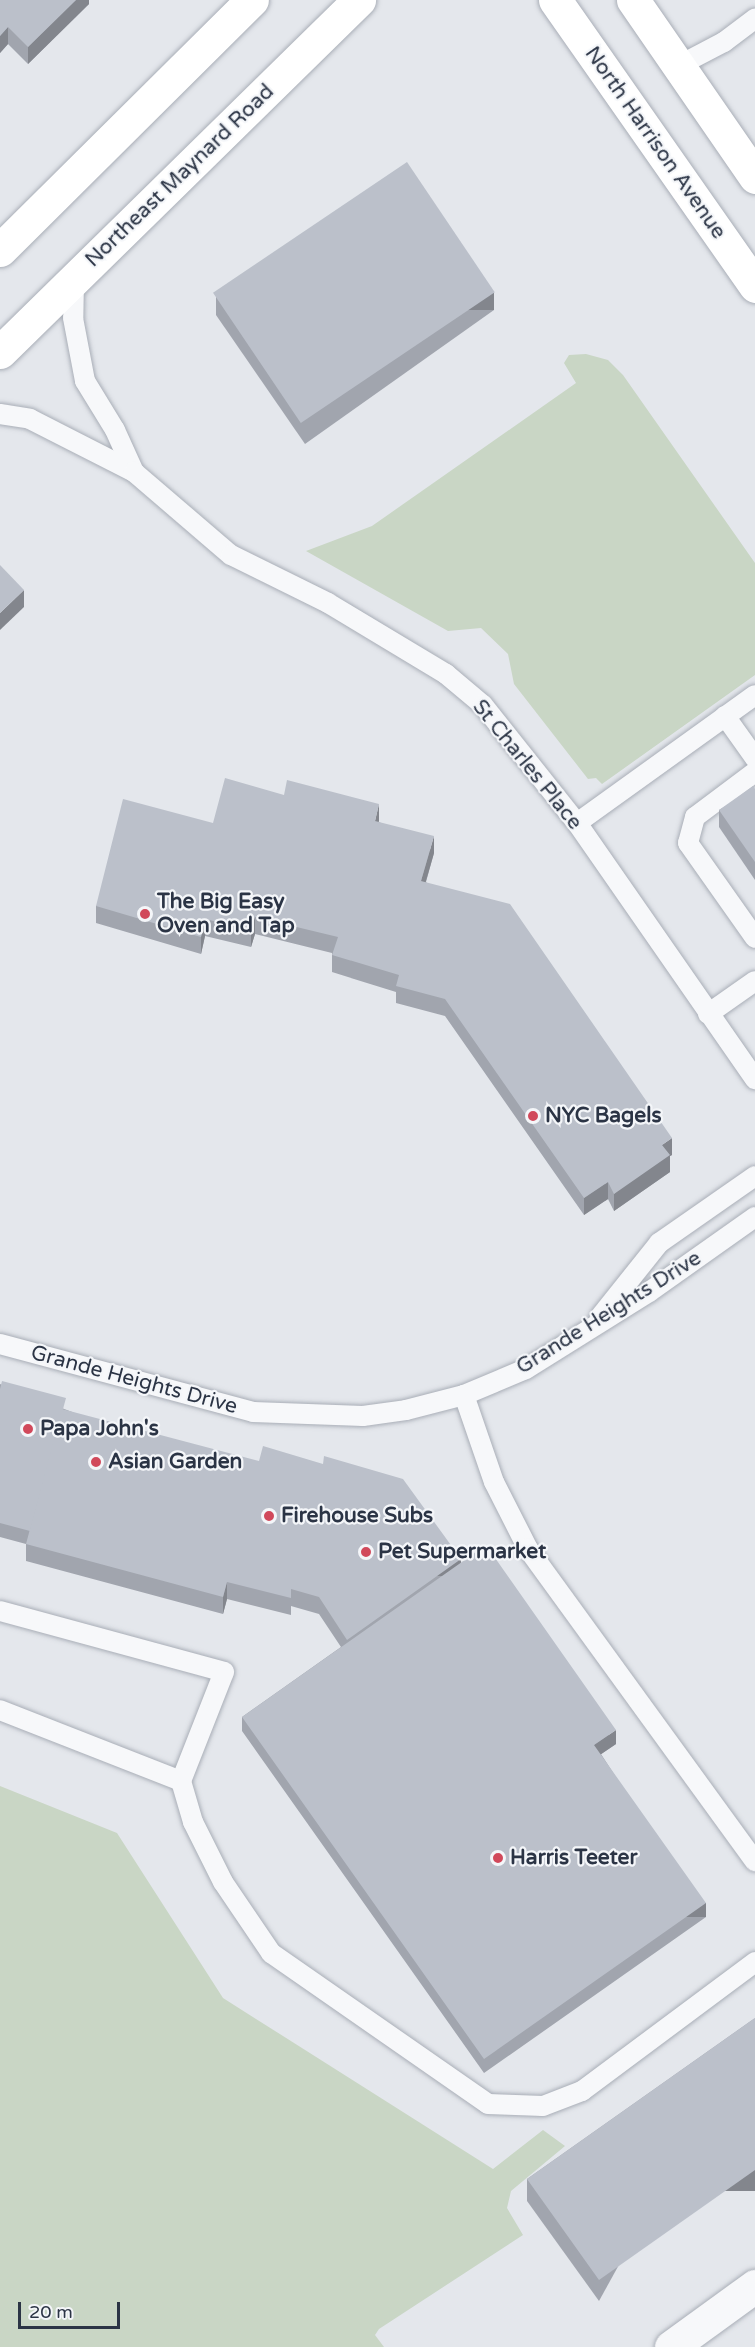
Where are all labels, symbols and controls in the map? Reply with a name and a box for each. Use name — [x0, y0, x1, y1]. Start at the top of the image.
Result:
street label: North Harrison Avenue — [579, 42, 731, 244]
street label: Northeast Maynard Road — [80, 79, 280, 273]
street label: St Charles Place — [467, 695, 587, 835]
place label: The Big Easy Oven and Tap — [157, 889, 295, 939]
marker: The Big Easy Oven and Tap — [138, 907, 152, 921]
place label: NYC Bagels — [545, 1103, 662, 1129]
marker: NYC Bagels — [526, 1109, 540, 1123]
street label: Grande Heights Drive — [512, 1246, 706, 1380]
street label: Grande Heights Drive — [28, 1340, 240, 1420]
place label: Papa John's — [40, 1416, 159, 1442]
marker: Papa John's — [21, 1422, 35, 1436]
place label: Asian Garden — [108, 1449, 242, 1475]
marker: Asian Garden — [89, 1455, 103, 1469]
place label: Firehouse Subs — [281, 1503, 433, 1529]
marker: Firehouse Subs — [262, 1509, 276, 1523]
place label: Pet Supermarket — [378, 1539, 546, 1565]
marker: Pet Supermarket — [359, 1545, 373, 1559]
place label: Harris Teeter — [510, 1845, 638, 1871]
marker: Harris Teeter — [491, 1851, 505, 1865]
scale bar — [21, 2290, 123, 2328]
text: 20 m — [29, 2301, 73, 2323]

